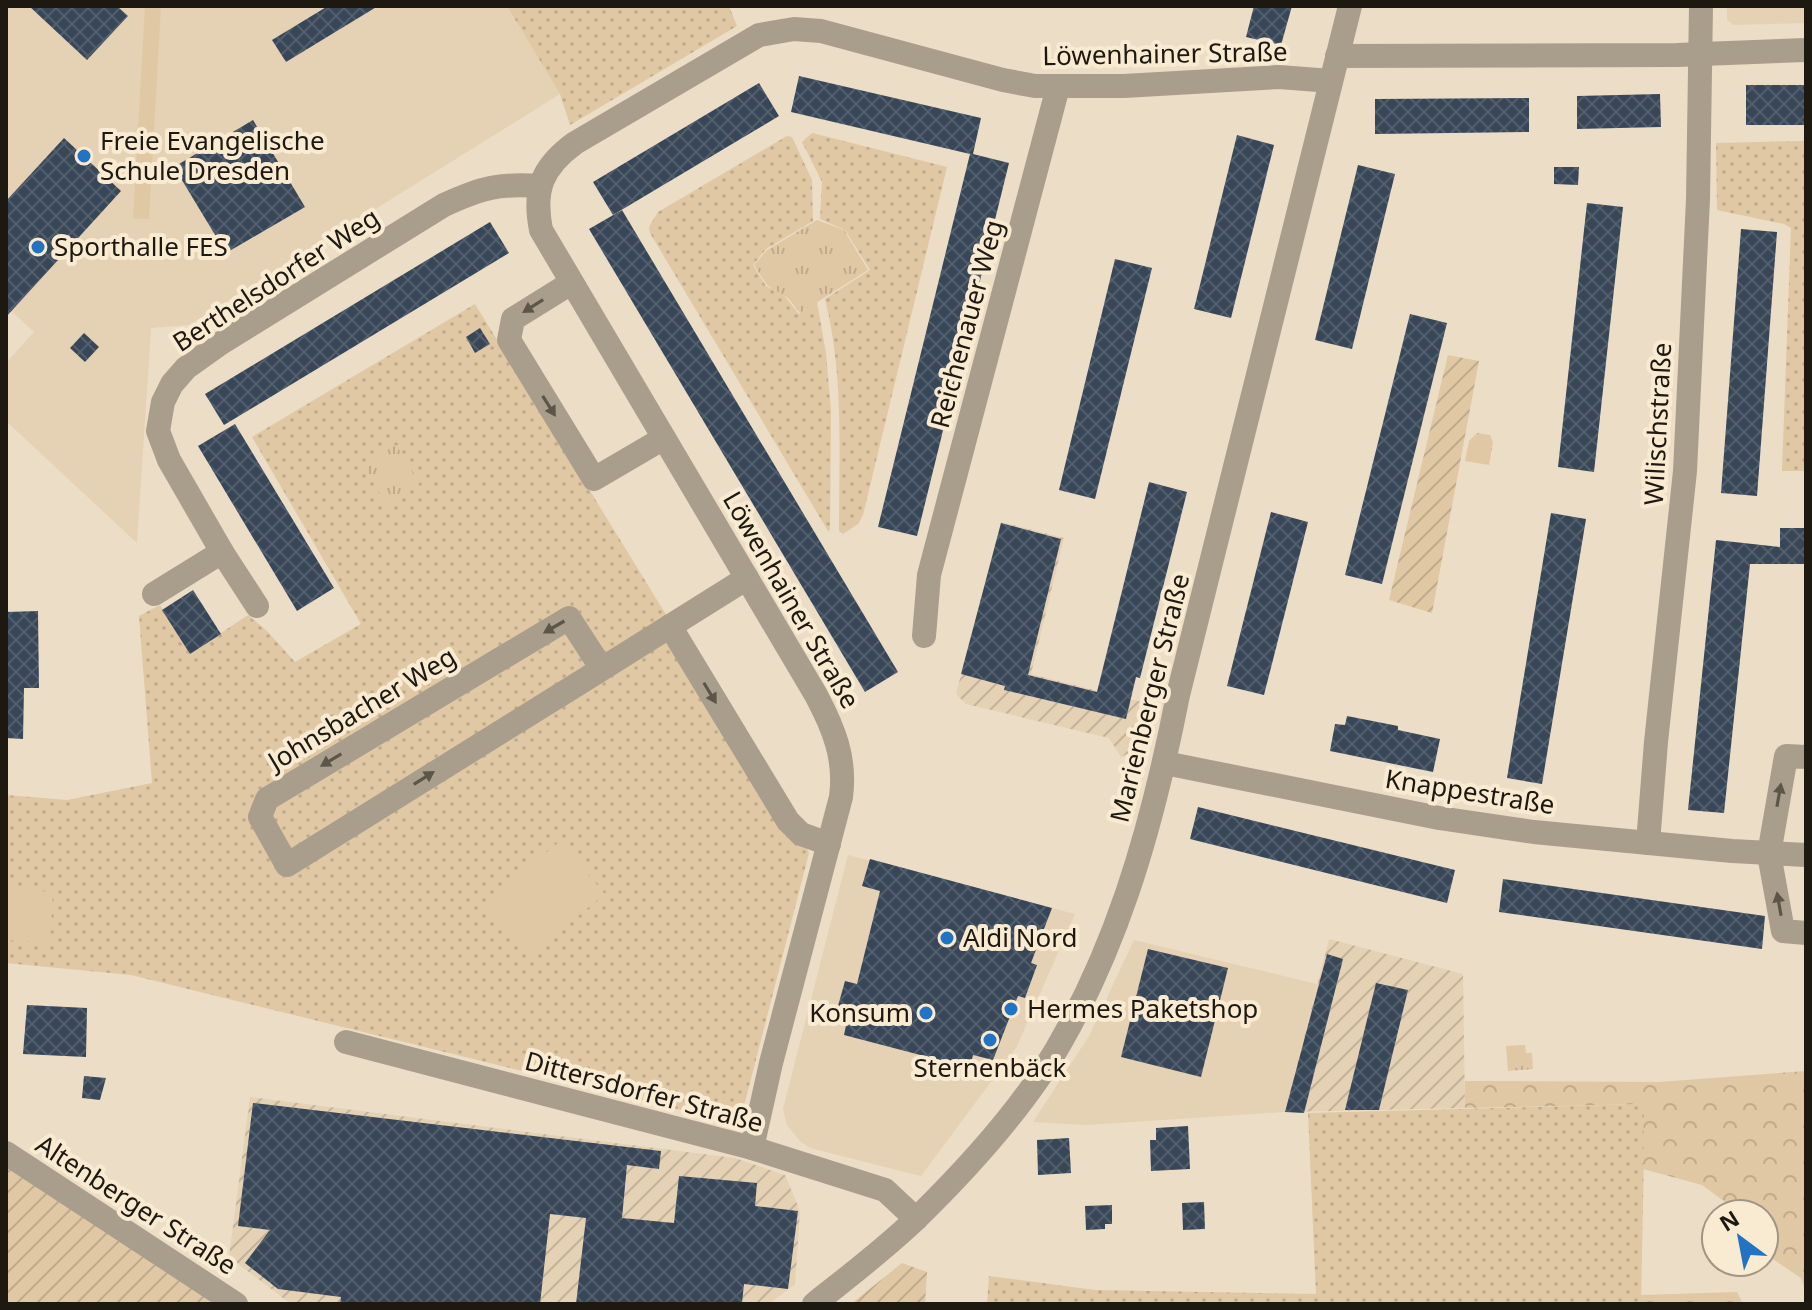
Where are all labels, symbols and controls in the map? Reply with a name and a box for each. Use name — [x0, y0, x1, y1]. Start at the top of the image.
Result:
street label: Löwenhainer Straße — [1042, 33, 1288, 73]
place label: Freie Evangelische Schule Dresden — [100, 122, 325, 188]
marker: Freie Evangelische Schule Dresden — [75, 147, 93, 165]
street label: Berthelsdorfer Weg — [165, 199, 386, 359]
street label: Reichenauer Weg — [921, 216, 1011, 432]
place label: Sporthalle FES — [54, 228, 228, 264]
marker: Sporthalle FES — [29, 238, 47, 256]
one-way arrow — [522, 299, 544, 313]
street label: Wilischstraße — [1635, 342, 1679, 506]
one-way arrow — [542, 395, 556, 417]
street label: Löwenhainer Straße — [715, 484, 869, 715]
street label: Marienberger Straße — [1101, 570, 1197, 826]
one-way arrow — [543, 620, 565, 634]
street label: Johnsbacher Weg — [258, 638, 462, 780]
one-way arrow — [703, 682, 717, 704]
one-way arrow — [320, 753, 342, 767]
street label: Knappestraße — [1383, 760, 1557, 822]
one-way arrow — [413, 772, 435, 786]
one-way arrow — [1774, 782, 1786, 807]
one-way arrow — [1772, 891, 1784, 916]
place label: Aldi Nord — [963, 919, 1077, 955]
marker: Aldi Nord — [938, 929, 956, 947]
place label: Hermes Paketshop — [1027, 990, 1258, 1026]
place label: Konsum — [809, 994, 910, 1030]
marker: Hermes Paketshop — [1002, 1000, 1020, 1018]
marker: Konsum — [917, 1004, 935, 1022]
marker: Sternenbäck — [981, 1031, 999, 1049]
street label: Dittersdorfer Straße — [521, 1042, 767, 1140]
place label: Sternenbäck — [914, 1049, 1067, 1085]
street label: Altenberger Straße — [29, 1126, 244, 1283]
north arrow — [1700, 1198, 1780, 1278]
text: N — [1713, 1203, 1744, 1238]

